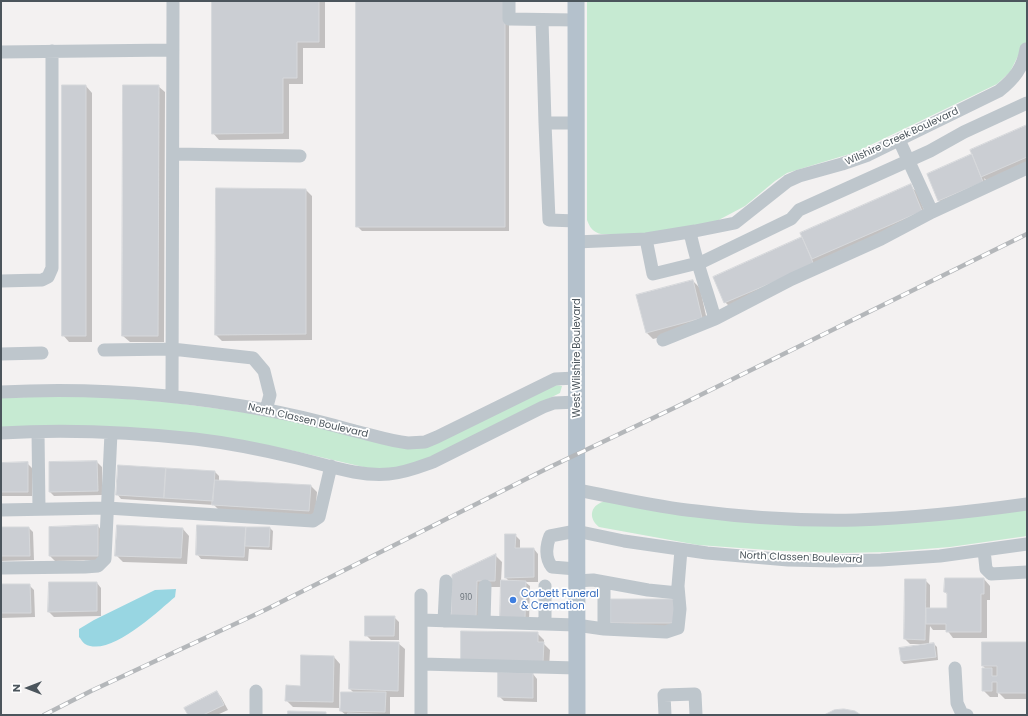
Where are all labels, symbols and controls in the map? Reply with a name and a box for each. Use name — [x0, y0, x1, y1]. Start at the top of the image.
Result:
street label: Wilshire Creek Boulevard — [844, 105, 960, 169]
street label: West Wilshire Boulevard — [571, 298, 583, 418]
street label: North Classen Boulevard — [247, 401, 369, 441]
street label: North Classen Boulevard — [739, 550, 863, 566]
place label: Corbett Funeral & Cremation — [521, 588, 599, 612]
house number: 910 — [460, 593, 472, 603]
marker: Corbett Funeral & Cremation — [508, 595, 518, 605]
north arrow — [8, 668, 48, 708]
text: N — [8, 684, 24, 692]

